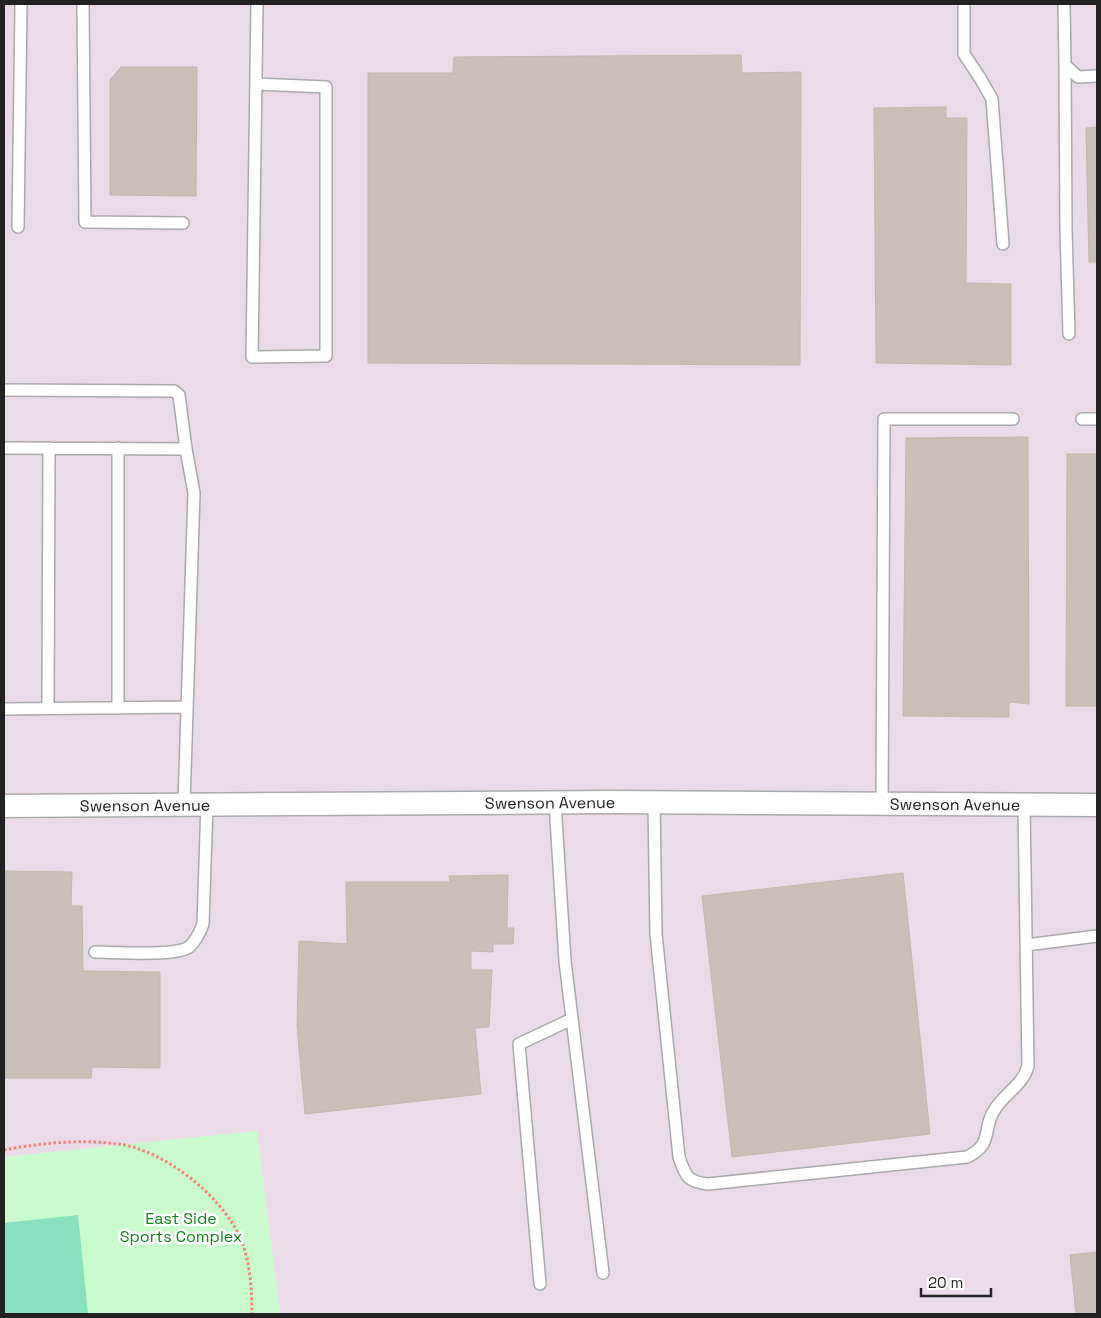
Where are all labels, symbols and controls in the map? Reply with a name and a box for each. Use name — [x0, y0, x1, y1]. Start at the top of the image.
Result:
street label: Swenson Avenue — [485, 792, 615, 814]
street label: Swenson Avenue — [890, 794, 1020, 816]
street label: Swenson Avenue — [80, 795, 210, 817]
park label: East Side Sports Complex — [120, 1208, 242, 1247]
scale bar — [921, 1266, 991, 1298]
text: 20 m — [928, 1273, 963, 1292]

